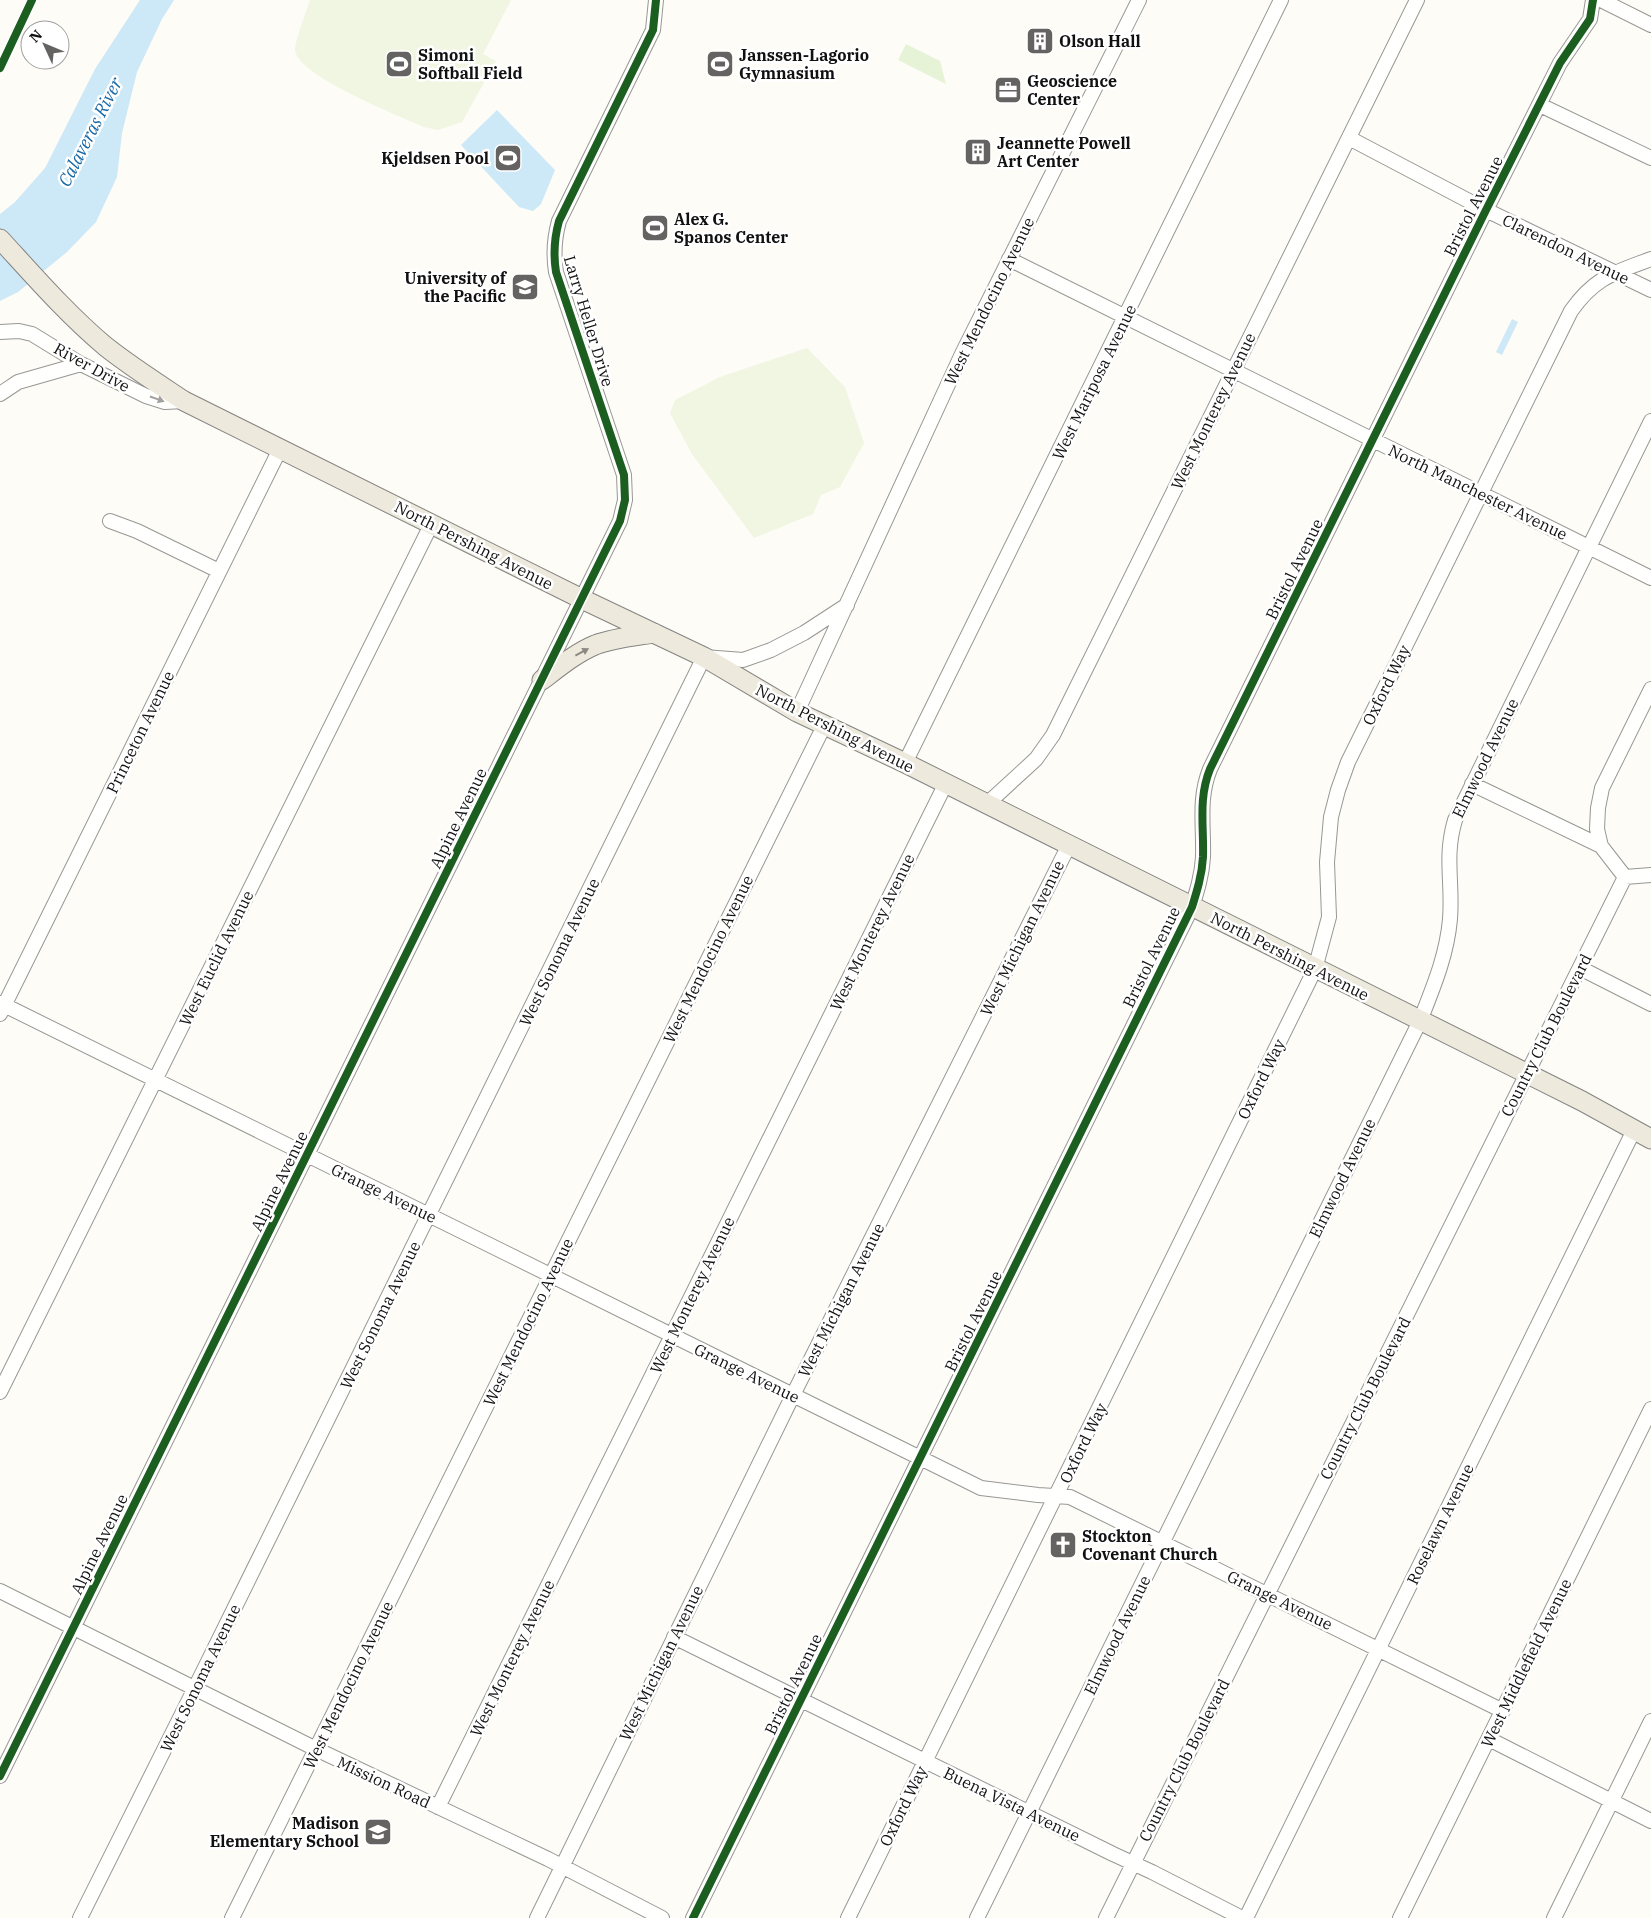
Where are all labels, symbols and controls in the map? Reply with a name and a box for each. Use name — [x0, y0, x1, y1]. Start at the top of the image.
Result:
north arrow — [20, 20, 70, 70]
text: N — [25, 26, 46, 46]
building icon: Olson Hall — [1025, 26, 1055, 56]
place label: Olson Hall — [1059, 31, 1141, 51]
place label: Simoni Softball Field — [418, 45, 523, 83]
place label: Janssen-Lagorio Gymnasium — [739, 45, 869, 83]
sports icon: Simoni Softball Field — [384, 49, 414, 79]
sports icon: Janssen-Lagorio Gymnasium — [705, 49, 735, 79]
place label: Geoscience Center — [1027, 71, 1117, 109]
water label: Calaveras River — [53, 73, 128, 190]
office icon: Geoscience Center — [993, 75, 1023, 105]
place label: Jeannette Powell Art Center — [997, 133, 1131, 171]
building icon: Jeannette Powell Art Center — [963, 137, 993, 167]
sports icon: Kjeldsen Pool — [493, 143, 523, 173]
place label: Kjeldsen Pool — [381, 148, 489, 168]
street label: Bristol Avenue — [1439, 152, 1507, 260]
place label: Alex G. Spanos Center — [674, 209, 788, 247]
street label: Clarendon Avenue — [1499, 210, 1633, 288]
sports icon: Alex G. Spanos Center — [640, 213, 670, 243]
street label: West Mendocino Avenue — [940, 214, 1038, 388]
street label: Larry Heller Drive — [560, 253, 618, 389]
place label: University of the Pacific — [404, 268, 508, 306]
school or university icon: University of the Pacific — [510, 272, 540, 302]
street label: West Mariposa Avenue — [1048, 301, 1140, 463]
street label: West Monterey Avenue — [1166, 329, 1260, 493]
street label: River Drive — [50, 338, 134, 396]
one-way arrow — [149, 396, 164, 404]
street label: North Manchester Avenue — [1385, 440, 1571, 544]
street label: North Pershing Avenue — [391, 496, 557, 594]
street label: Bristol Avenue — [1261, 515, 1327, 623]
street label: Oxford Way — [1358, 641, 1414, 728]
one-way arrow — [575, 648, 589, 656]
street label: Princeton Avenue — [102, 668, 178, 796]
street label: North Pershing Avenue — [752, 679, 918, 777]
street label: Elmwood Avenue — [1447, 695, 1523, 821]
street label: Alpine Avenue — [425, 765, 491, 871]
street label: West Monterey Avenue — [825, 850, 919, 1014]
street label: West Michigan Avenue — [976, 857, 1068, 1019]
street label: West Mendocino Avenue — [659, 872, 757, 1046]
street label: West Sonoma Avenue — [514, 875, 604, 1029]
street label: West Euclid Avenue — [174, 887, 258, 1029]
street label: Bristol Avenue — [1118, 903, 1184, 1011]
street label: North Pershing Avenue — [1207, 907, 1373, 1005]
street label: Country Club Boulevard — [1496, 950, 1596, 1120]
street label: Oxford Way — [1233, 1035, 1289, 1122]
street label: Elmwood Avenue — [1304, 1115, 1380, 1241]
street label: Alpine Avenue — [246, 1128, 312, 1234]
street label: Grange Avenue — [328, 1159, 440, 1227]
street label: West Monterey Avenue — [645, 1213, 739, 1377]
street label: West Michigan Avenue — [793, 1220, 889, 1380]
street label: West Mendocino Avenue — [479, 1235, 577, 1409]
street label: West Sonoma Avenue — [335, 1238, 425, 1392]
street label: Bristol Avenue — [940, 1267, 1006, 1375]
street label: Country Club Boulevard — [1315, 1313, 1415, 1483]
street label: Grange Avenue — [691, 1339, 803, 1407]
street label: Oxford Way — [1055, 1399, 1111, 1486]
street label: Roselawn Avenue — [1402, 1460, 1478, 1588]
street label: Alpine Avenue — [66, 1491, 132, 1597]
place label: Stockton Covenant Church — [1082, 1526, 1218, 1564]
church icon: Stockton Covenant Church — [1048, 1530, 1078, 1560]
street label: Grange Avenue — [1224, 1566, 1336, 1634]
street label: Elmwood Avenue — [1079, 1572, 1155, 1698]
street label: West Middlefield Avenue — [1476, 1575, 1576, 1751]
street label: West Monterey Avenue — [465, 1576, 559, 1740]
street label: West Michigan Avenue — [615, 1582, 707, 1744]
street label: West Mendocino Avenue — [299, 1598, 397, 1772]
street label: West Sonoma Avenue — [155, 1601, 245, 1755]
street label: Bristol Avenue — [760, 1630, 826, 1738]
street label: Country Club Boulevard — [1134, 1675, 1234, 1845]
street label: Mission Road — [334, 1752, 434, 1812]
street label: Oxford Way — [875, 1762, 931, 1849]
street label: Buena Vista Avenue — [941, 1762, 1083, 1846]
place label: Madison Elementary School — [210, 1813, 359, 1851]
school or university icon: Madison Elementary School — [363, 1817, 393, 1847]

